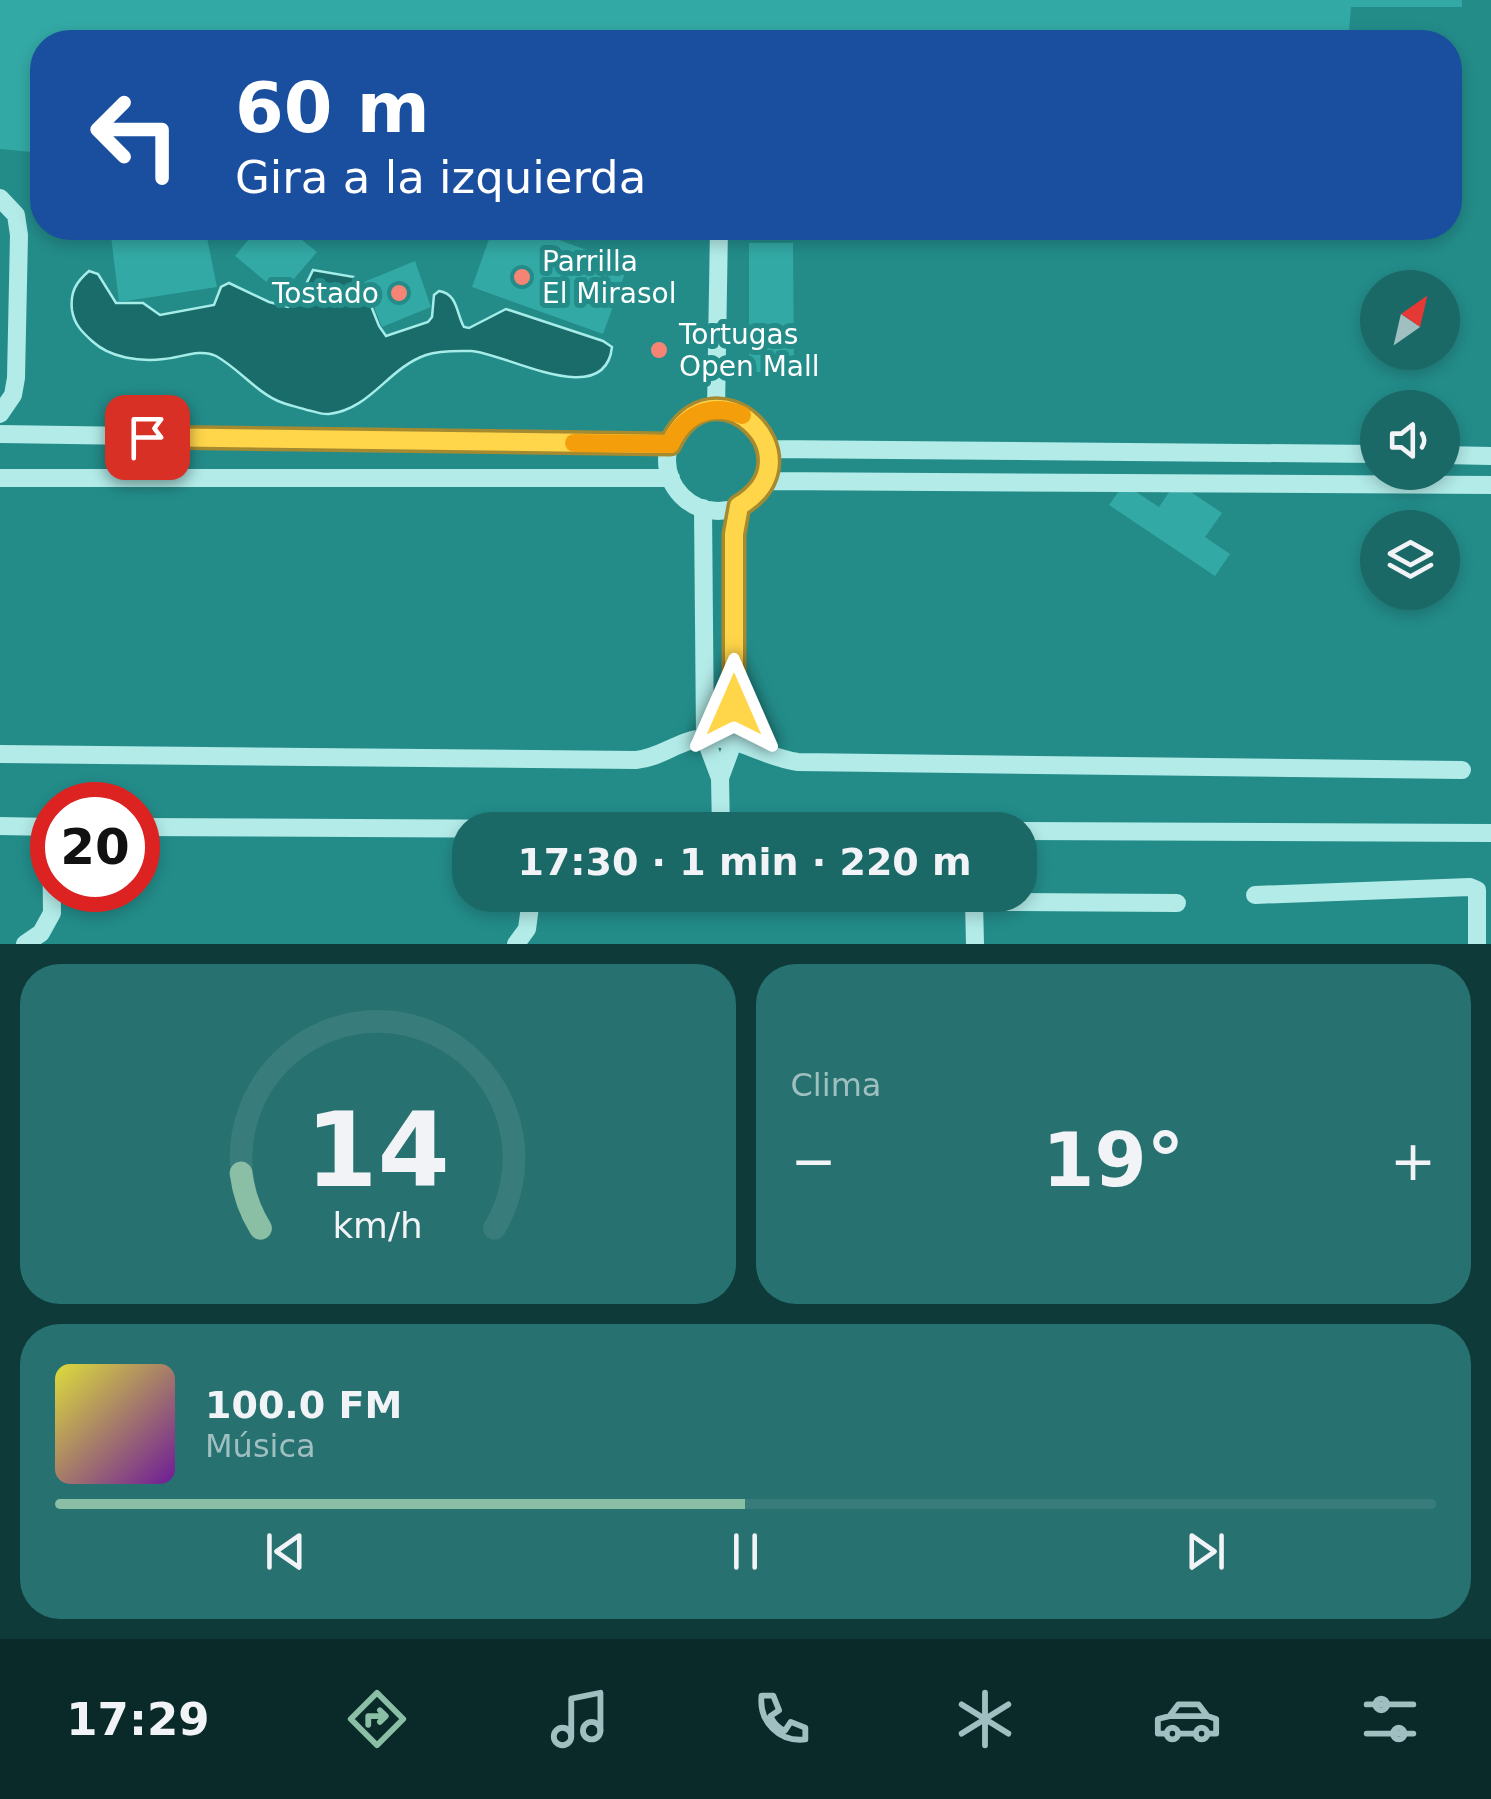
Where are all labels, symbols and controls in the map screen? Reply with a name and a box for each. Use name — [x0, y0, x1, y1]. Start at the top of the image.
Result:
text: 60 m — [235, 67, 430, 149]
icon: left — [70, 70, 200, 200]
text: Gira a la izquierda — [235, 151, 646, 204]
place label: Parrilla El Mirasol — [542, 245, 676, 310]
marker: Parrilla El Mirasol — [511, 266, 533, 288]
north arrow — [1360, 270, 1460, 370]
map controls — [1360, 270, 1460, 610]
place label: Tostado — [271, 277, 379, 310]
marker: Tostado — [388, 282, 410, 304]
place label: Tortugas Open Mall — [678, 318, 820, 383]
marker: Tortugas Open Mall — [648, 339, 670, 361]
button: sound — [1360, 390, 1460, 490]
pin — [105, 395, 190, 480]
icon: arrive — [120, 410, 175, 465]
button: layers — [1360, 510, 1460, 610]
position arrow — [682, 653, 786, 757]
speed limit sign: 20 — [30, 782, 160, 912]
text: 17:30 · 1 min · 220 m — [517, 840, 972, 884]
text: Clima — [791, 1066, 881, 1104]
text: 14 — [305, 1089, 450, 1211]
text: 19° — [1042, 1116, 1184, 1204]
text: − — [791, 1129, 837, 1193]
text: + — [1390, 1129, 1436, 1193]
text: km/h — [333, 1205, 423, 1246]
text: 100.0 FM — [205, 1383, 402, 1427]
text: Música — [205, 1427, 316, 1465]
icon: previous — [258, 1524, 313, 1579]
icon: pause — [718, 1524, 773, 1579]
icon: next — [1178, 1524, 1233, 1579]
icon: directions — [342, 1684, 412, 1754]
icon: music — [545, 1684, 615, 1754]
icon: phone — [747, 1684, 817, 1754]
icon: climate — [950, 1684, 1020, 1754]
icon: car — [1152, 1684, 1222, 1754]
icon: filters — [1355, 1684, 1425, 1754]
text: 17:29 — [66, 1693, 210, 1746]

